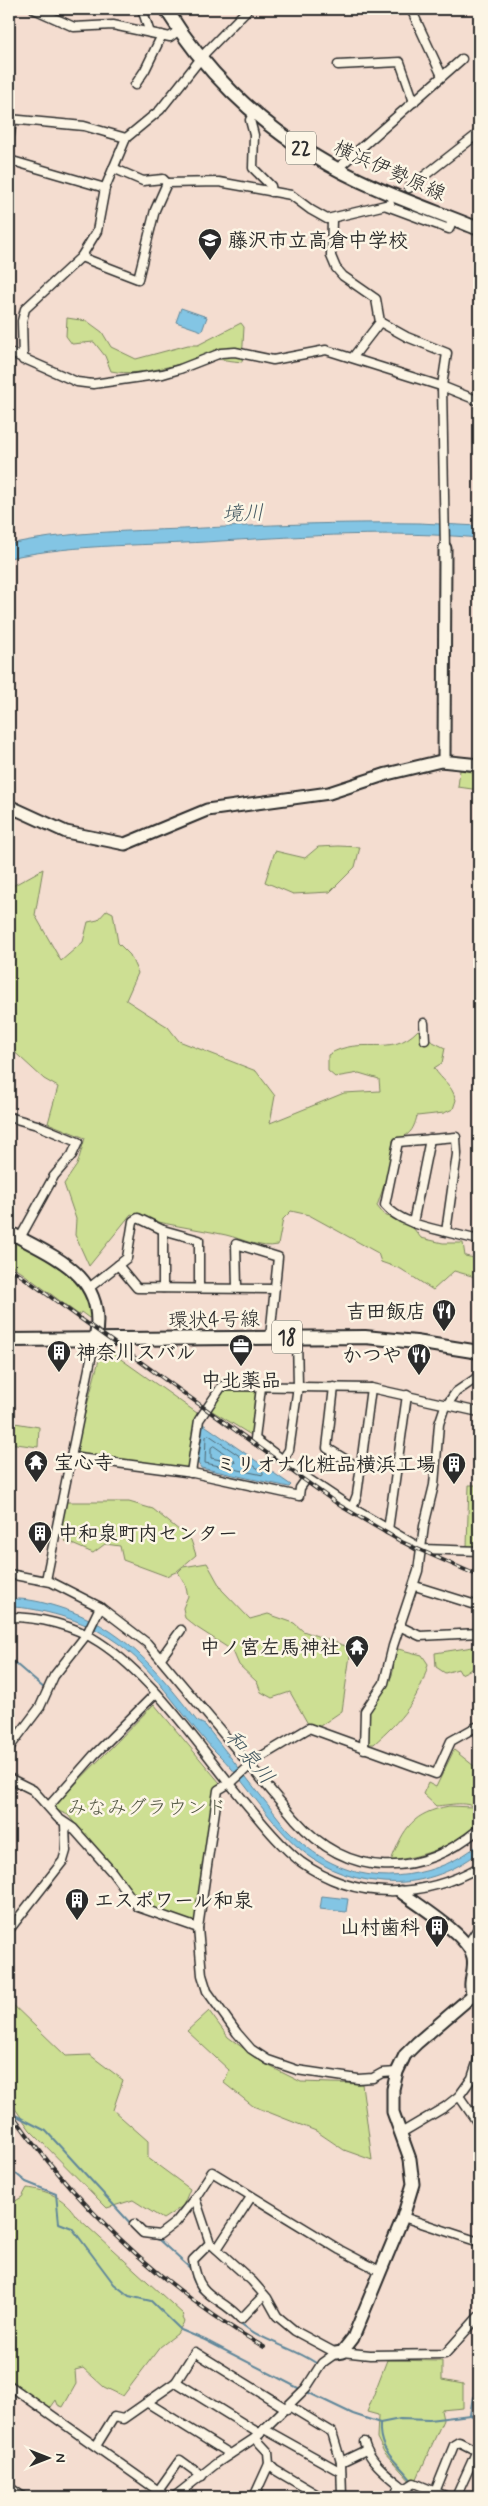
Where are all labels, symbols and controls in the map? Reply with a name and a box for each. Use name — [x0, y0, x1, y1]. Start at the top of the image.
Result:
road number: 22 — [286, 132, 316, 164]
street label: 横浜伊勢原線 — [329, 135, 450, 208]
school or university icon: 藤沢市立高倉中学校 — [197, 227, 223, 261]
place label: 藤沢市立高倉中学校 — [228, 228, 408, 255]
water label: 境川 — [222, 499, 265, 529]
restaurant icon: 吉田飯店 — [431, 1298, 457, 1332]
place label: 吉田飯店 — [346, 1299, 426, 1326]
street label: 環状4号線 — [168, 1306, 260, 1335]
road number: 18 — [272, 1320, 302, 1354]
office icon: 中北薬品 — [228, 1333, 254, 1367]
building icon: 神奈川スバル — [46, 1339, 72, 1373]
place label: 神奈川スバル — [76, 1340, 196, 1367]
restaurant icon: かつや — [406, 1342, 432, 1376]
place label: かつや — [342, 1343, 402, 1370]
place label: 中北薬品 — [201, 1368, 281, 1395]
temple icon: 宝心寺 — [23, 1449, 49, 1483]
place label: 宝心寺 — [54, 1450, 114, 1477]
building icon: ミリオナ化粧品横浜工場 — [441, 1451, 467, 1485]
place label: ミリオナ化粧品横浜工場 — [216, 1452, 436, 1479]
building icon: 中和泉町内センター — [27, 1520, 53, 1554]
place label: 中和泉町内センター — [58, 1521, 238, 1548]
temple icon: 中ノ宮左馬神社 — [344, 1634, 370, 1668]
place label: 中ノ宮左馬神社 — [200, 1635, 340, 1662]
water label: 和泉川 — [218, 1725, 280, 1791]
park label: みなみグラウンド — [67, 1795, 227, 1822]
building icon: エスポワール和泉 — [64, 1887, 90, 1921]
place label: エスポワール和泉 — [94, 1888, 253, 1915]
building icon: 山村歯科 — [424, 1914, 450, 1948]
place label: 山村歯科 — [340, 1915, 420, 1942]
north arrow — [22, 2434, 72, 2484]
text: N — [51, 2453, 69, 2463]

